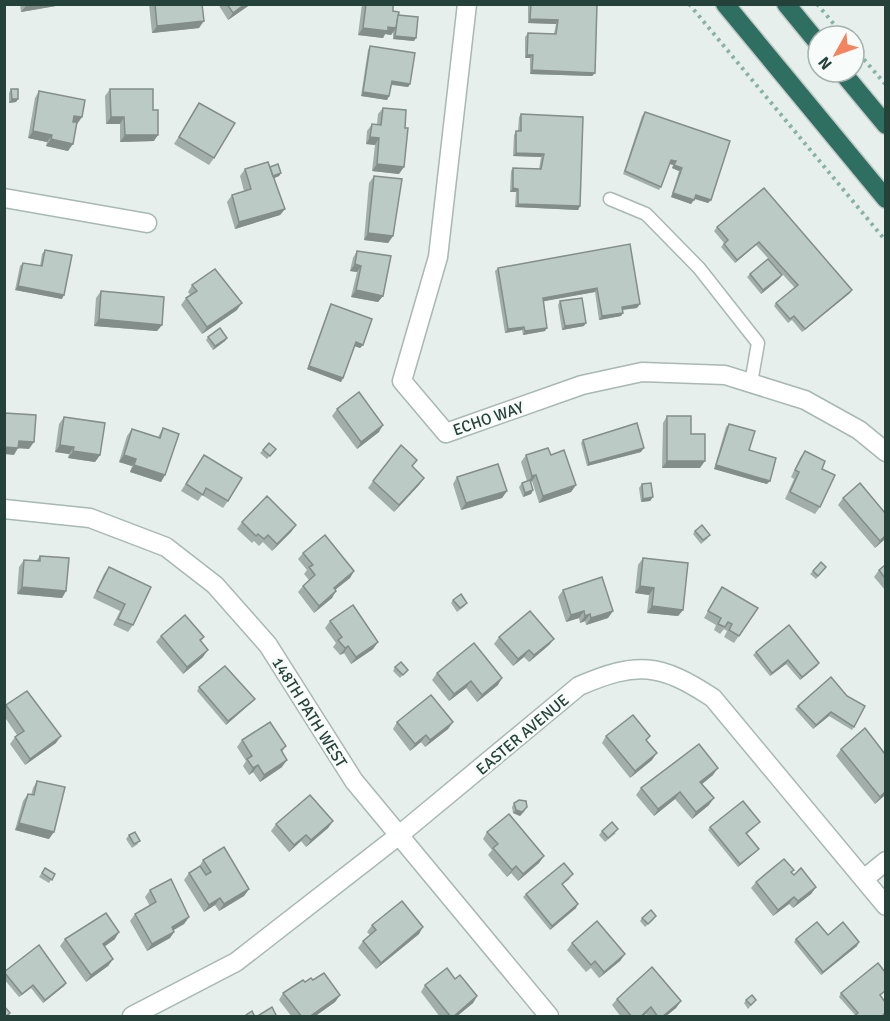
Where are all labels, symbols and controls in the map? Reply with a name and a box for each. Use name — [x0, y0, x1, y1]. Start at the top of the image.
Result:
north arrow — [806, 24, 866, 84]
text: N — [814, 52, 837, 74]
street label: ECHO WAY — [450, 398, 526, 440]
street label: 148TH PATH WEST — [267, 654, 351, 771]
street label: EASTER AVENUE — [472, 690, 573, 779]

